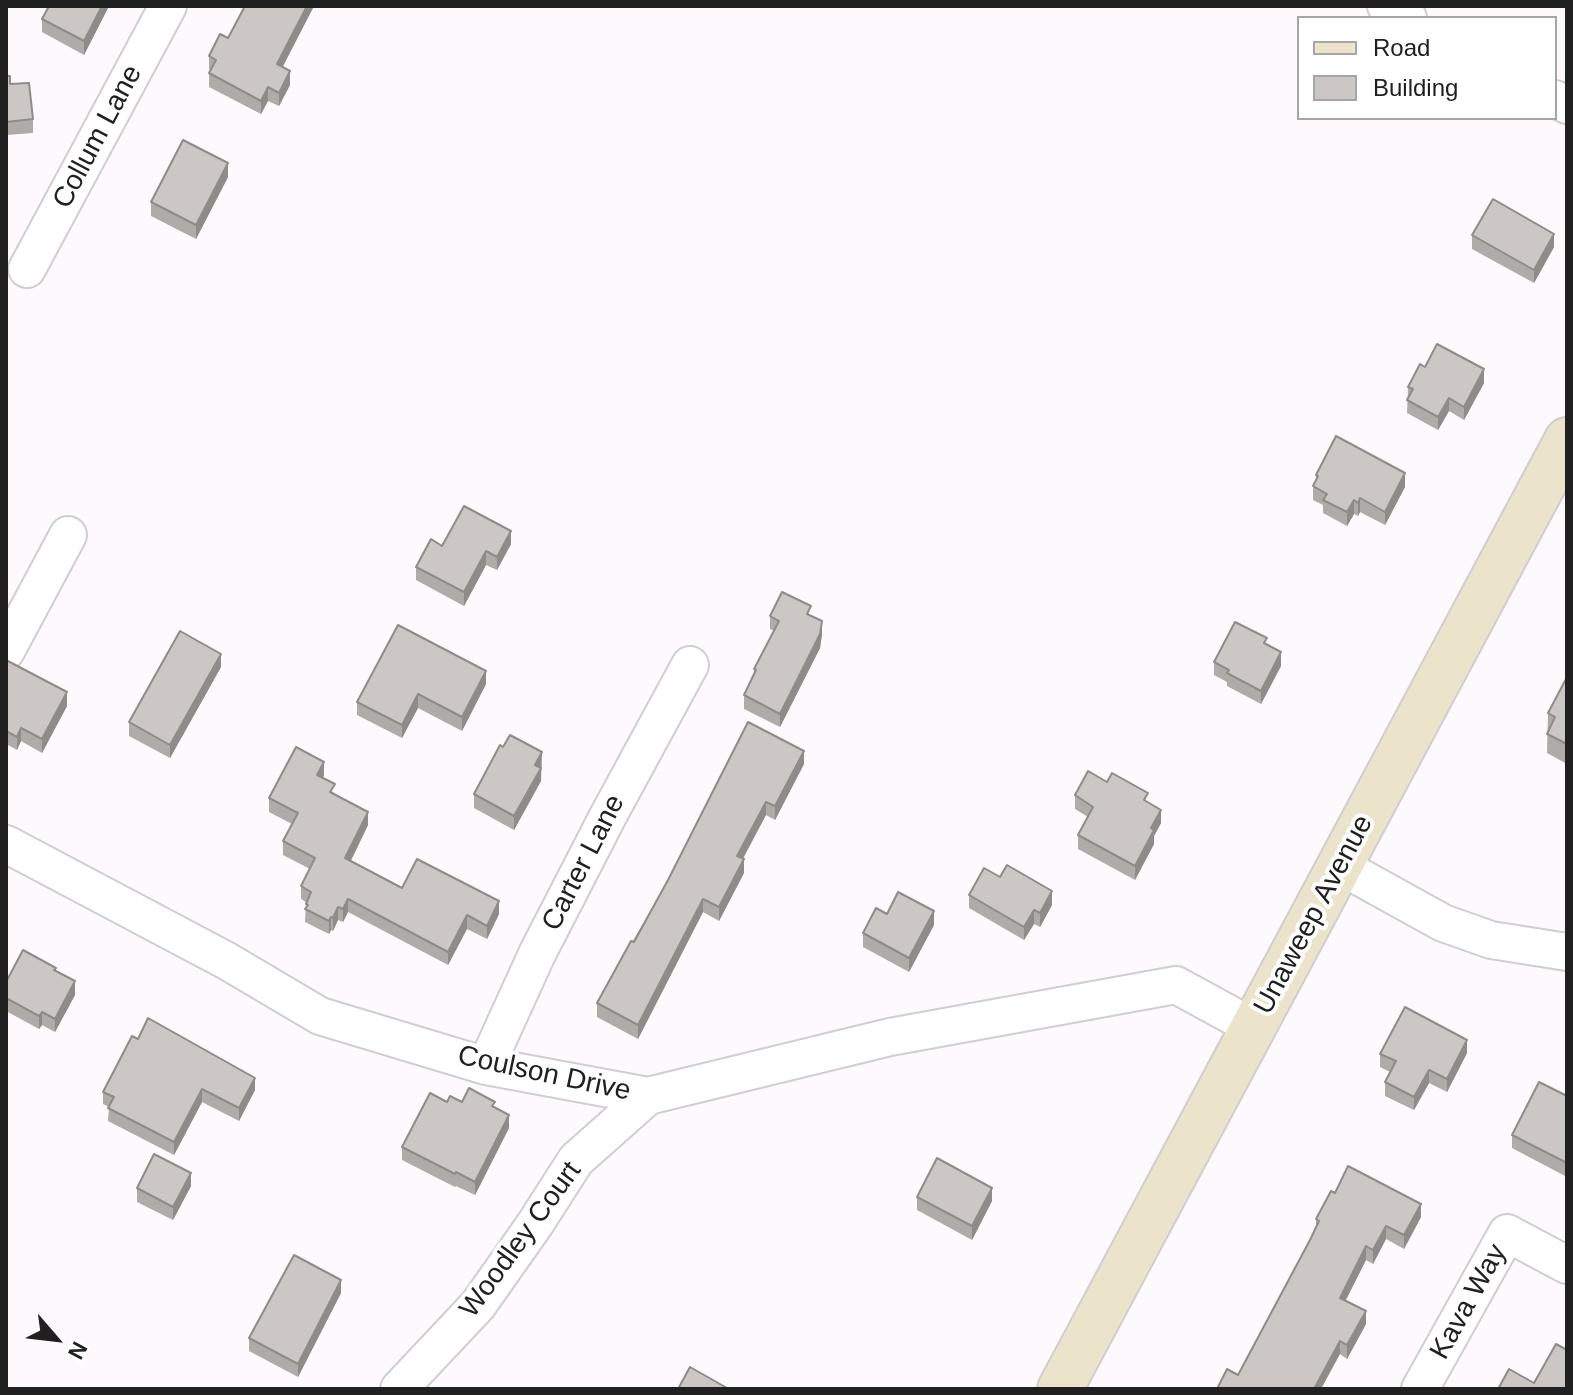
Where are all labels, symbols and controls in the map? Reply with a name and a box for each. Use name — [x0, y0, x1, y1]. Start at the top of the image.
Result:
legend — [1297, 16, 1557, 120]
text: Road — [1373, 34, 1430, 61]
street label: Collum Lane — [46, 60, 150, 214]
text: Building — [1373, 74, 1458, 101]
street label: Carter Lane — [535, 790, 633, 936]
street label: Unaweep Avenue — [1247, 810, 1381, 1020]
street label: Coulson Drive — [455, 1039, 633, 1109]
street label: Woodley Court — [453, 1155, 589, 1325]
street label: Kava Way — [1424, 1239, 1514, 1365]
north arrow — [16, 1299, 96, 1379]
text: N — [63, 1338, 92, 1363]

